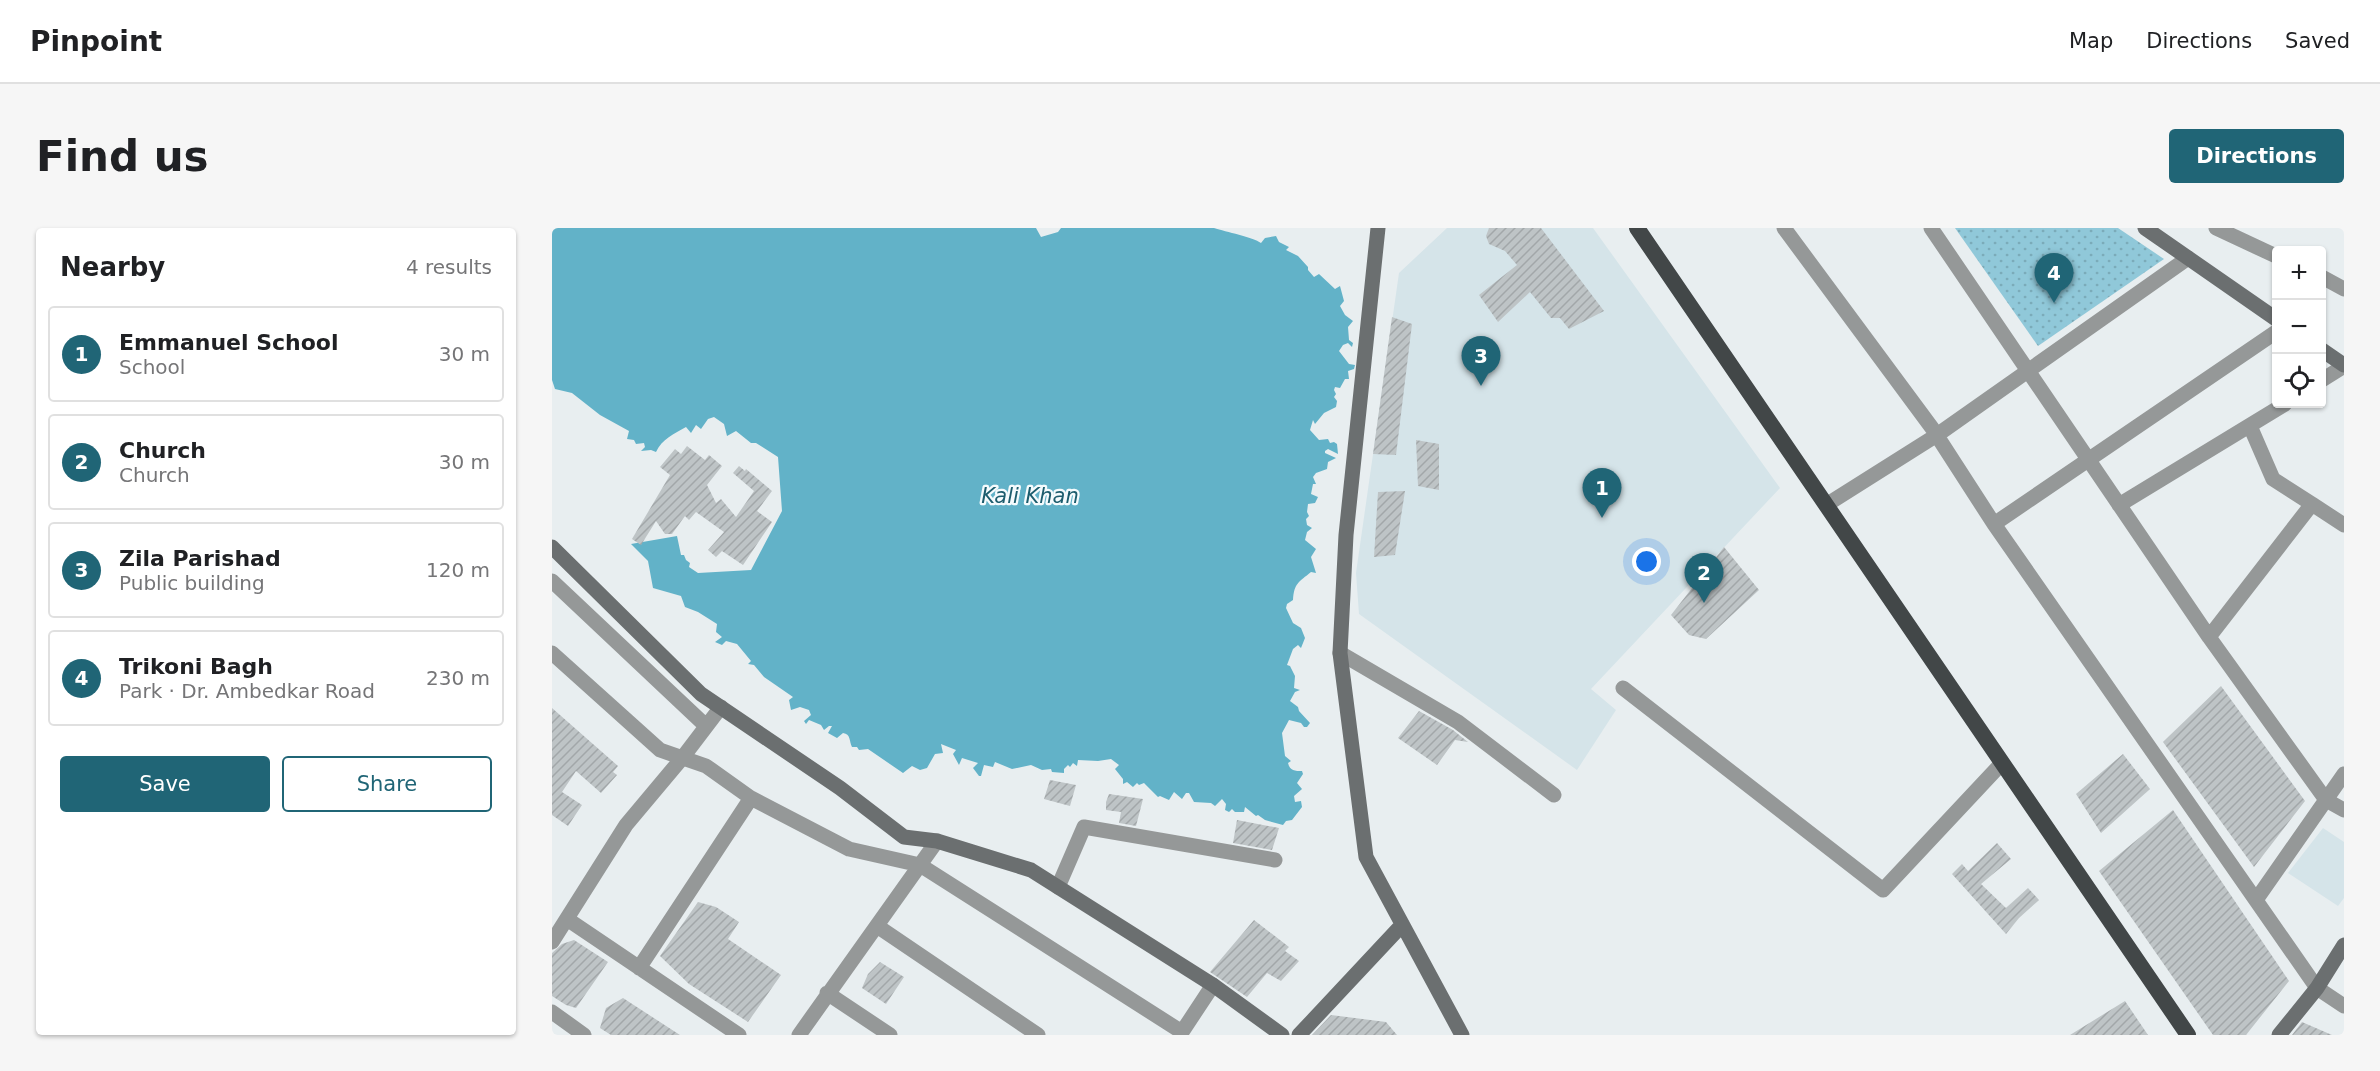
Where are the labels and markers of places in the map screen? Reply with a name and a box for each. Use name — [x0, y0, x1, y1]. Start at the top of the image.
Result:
pin: 4 — [2034, 254, 2074, 303]
pin: 3 — [1462, 336, 1500, 386]
pin: 1 — [1582, 468, 1622, 518]
pin: 2 — [1684, 554, 1724, 603]

